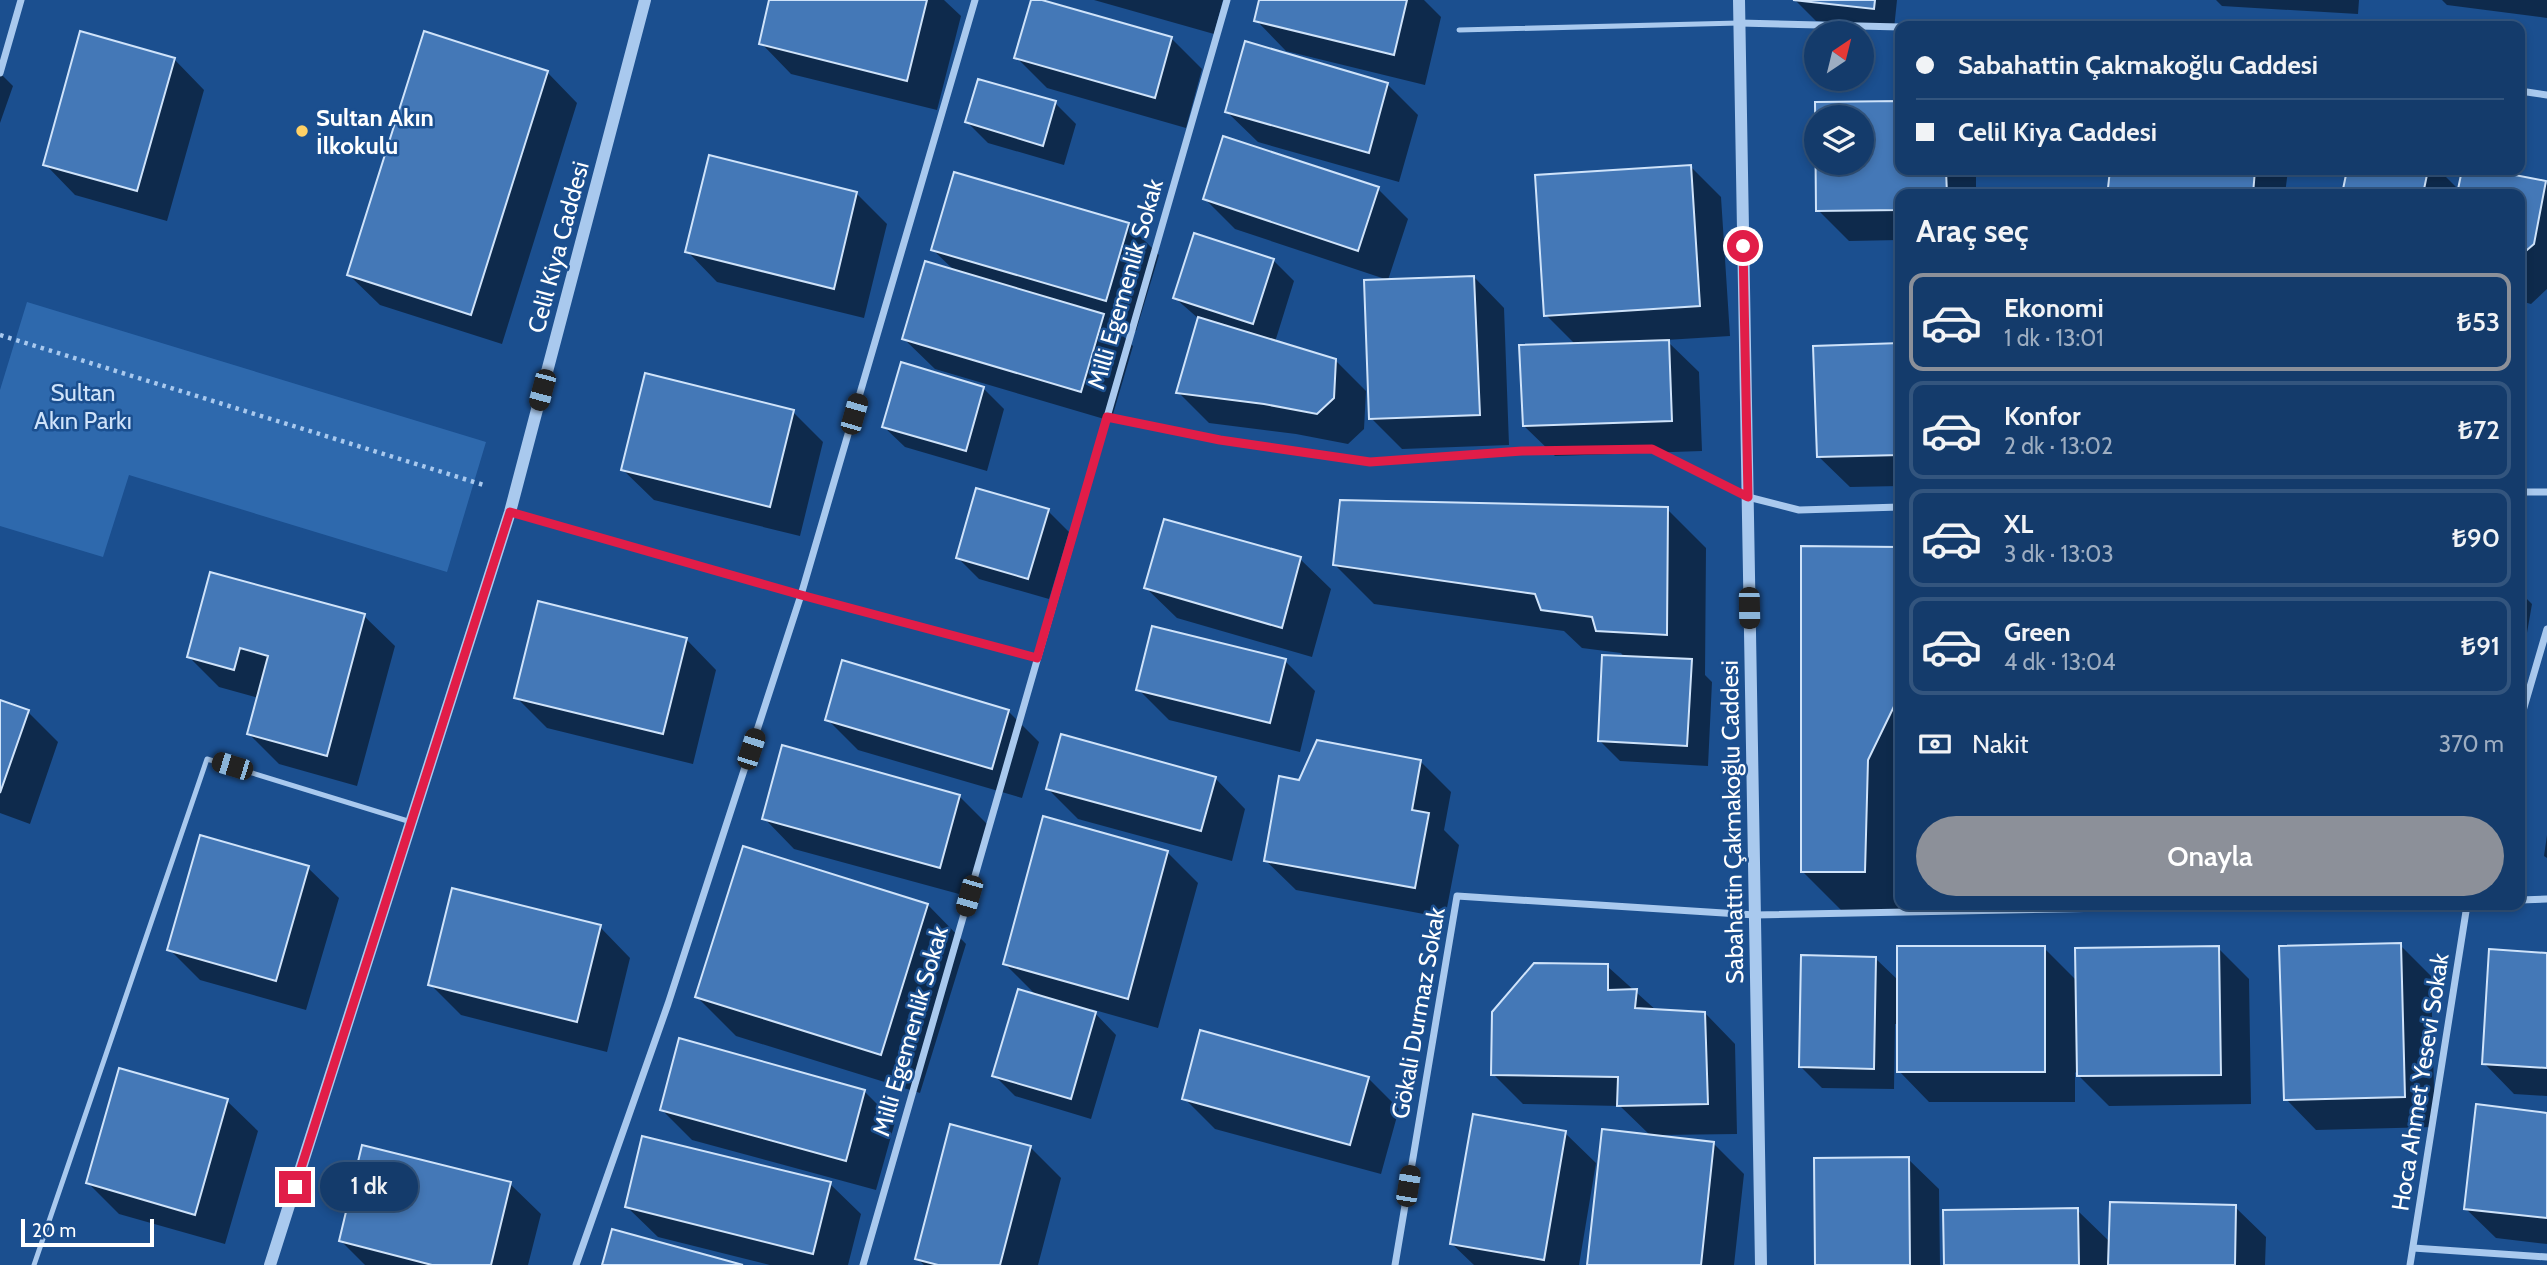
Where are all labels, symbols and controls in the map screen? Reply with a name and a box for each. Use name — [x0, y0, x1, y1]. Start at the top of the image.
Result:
north arrow — [1804, 21, 1874, 91]
map controls — [1804, 21, 1874, 175]
text: Sabahattin Çakmakoğlu Caddesi — [1958, 49, 2318, 81]
place label: Sultan Akın İlkokulu — [316, 103, 434, 160]
button: layers — [1804, 105, 1874, 175]
text: Celil Kiya Caddesi — [1958, 116, 2157, 148]
marker: Sultan Akın İlkokulu — [294, 123, 310, 139]
street label: Celil Kiya Caddesi — [521, 158, 595, 336]
street label: Milli Egemenlik Sokak — [1081, 175, 1169, 392]
text: Araç seç — [1916, 211, 2029, 250]
route start — [1727, 230, 1759, 262]
icon: car — [1920, 291, 1983, 354]
text: Ekonomi — [2004, 292, 2104, 324]
text: ₺53 — [2457, 306, 2500, 338]
text: 1 dk · 13:01 — [2004, 324, 2104, 352]
car — [527, 367, 558, 413]
park label: Sultan Akın Parkı — [34, 378, 132, 435]
car — [839, 391, 870, 437]
icon: car — [1920, 399, 1983, 462]
text: Konfor — [2004, 400, 2081, 432]
text: ₺72 — [2458, 414, 2500, 446]
text: 2 dk · 13:02 — [2004, 432, 2113, 460]
icon: car — [1920, 507, 1983, 570]
text: XL — [2004, 508, 2033, 540]
text: ₺90 — [2452, 522, 2500, 554]
text: 3 dk · 13:03 — [2004, 540, 2114, 568]
car — [1739, 587, 1760, 629]
icon: car — [1920, 615, 1983, 678]
text: Green — [2004, 616, 2071, 648]
text: ₺91 — [2461, 630, 2500, 662]
text: 4 dk · 13:04 — [2004, 648, 2115, 676]
street label: Sabahattin Çakmakoğlu Caddesi — [1715, 660, 1749, 984]
icon: cash — [1916, 725, 1954, 763]
car — [735, 726, 768, 772]
text: Nakit — [1972, 728, 2028, 760]
text: 370 m — [2439, 730, 2504, 758]
car — [209, 750, 256, 782]
button: Onayla — [1916, 816, 2504, 896]
car — [954, 873, 985, 919]
street label: Gökali Durmaz Sokak — [1385, 905, 1451, 1121]
street label: Milli Egemenlik Sokak — [866, 922, 954, 1139]
street label: Hoca Ahmet Yesevi Sokak — [2385, 951, 2455, 1213]
callout: 1 dk — [320, 1162, 418, 1212]
car — [1395, 1164, 1422, 1208]
route end — [279, 1171, 311, 1203]
text: 1 dk — [350, 1172, 388, 1200]
scale bar — [21, 1216, 154, 1248]
text: 20 m — [32, 1219, 76, 1242]

